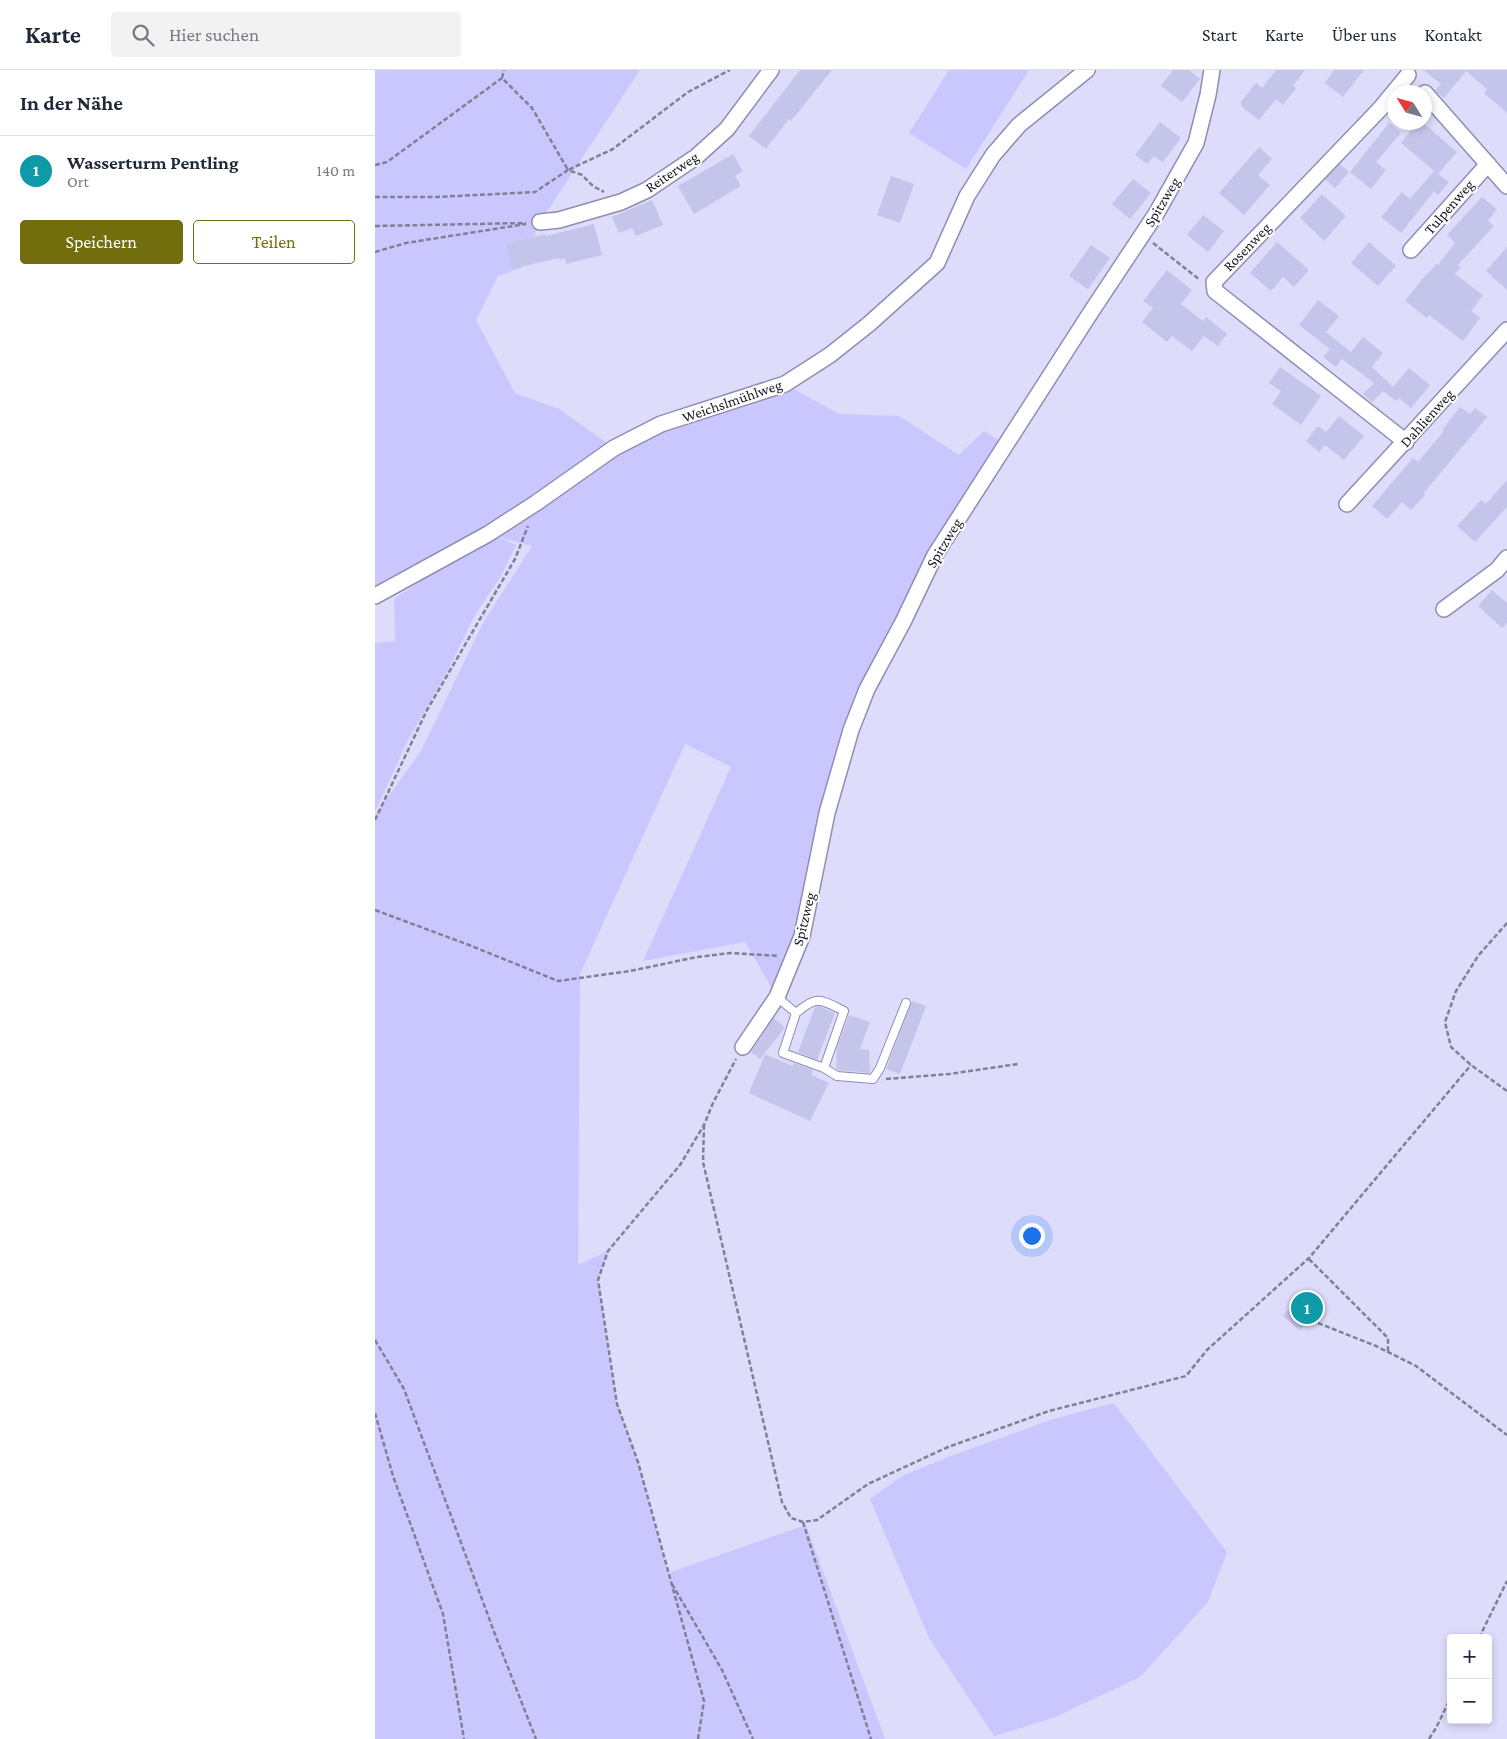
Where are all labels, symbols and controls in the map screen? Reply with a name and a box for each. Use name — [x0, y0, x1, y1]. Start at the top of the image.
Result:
search box — [111, 12, 461, 57]
text: Karte — [25, 21, 81, 48]
icon: search — [129, 21, 157, 49]
text: Hier suchen — [169, 24, 259, 45]
text: Start — [1202, 25, 1237, 45]
text: Karte — [1265, 25, 1304, 45]
text: Über uns — [1332, 25, 1397, 45]
text: Kontakt — [1425, 25, 1482, 45]
north arrow — [1387, 85, 1432, 130]
text: In der Nähe — [20, 91, 123, 115]
street label: Reiterweg — [643, 149, 702, 196]
text: Wasserturm Pentling — [67, 152, 239, 173]
text: 1 — [33, 162, 39, 179]
text: 140 m — [317, 162, 355, 179]
text: Ort — [67, 173, 89, 190]
street label: Spitzweg — [1141, 174, 1184, 230]
street label: Tulpenweg — [1421, 176, 1478, 238]
button: Speichern — [20, 220, 183, 264]
button: Teilen — [193, 220, 355, 264]
street label: Rosenweg — [1220, 220, 1275, 275]
street label: Weichslmühlweg — [680, 376, 784, 427]
street label: Dahlienweg — [1397, 386, 1458, 451]
street label: Spitzweg — [923, 515, 966, 571]
street label: Spitzweg — [790, 891, 819, 948]
your location — [1019, 1223, 1045, 1249]
pin: 1 — [1291, 1289, 1323, 1327]
map controls — [1447, 1634, 1492, 1724]
button: + — [1447, 1634, 1492, 1679]
button: − — [1447, 1679, 1492, 1724]

